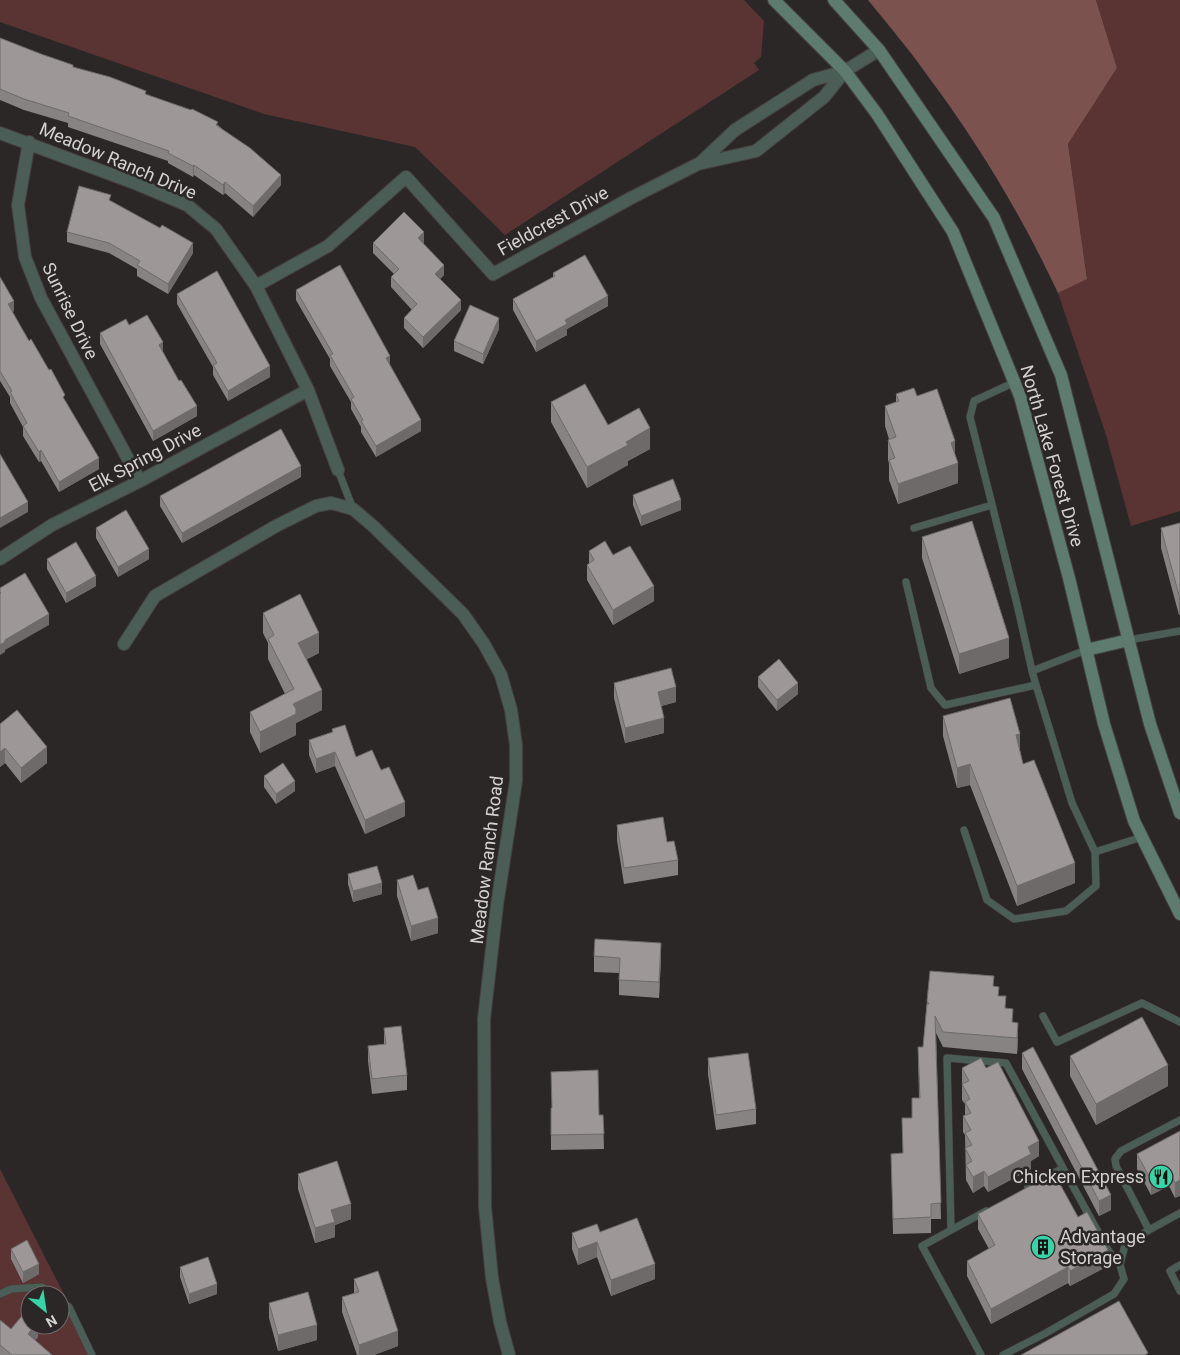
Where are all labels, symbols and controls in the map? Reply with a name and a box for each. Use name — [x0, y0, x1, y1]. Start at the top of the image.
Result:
street label: Meadow Ranch Drive — [37, 118, 200, 203]
street label: Fieldcrest Drive — [494, 181, 612, 260]
street label: Sunrise Drive — [38, 259, 103, 362]
street label: North Lake Forest Drive — [1016, 363, 1088, 549]
street label: Elk Spring Drive — [85, 419, 205, 496]
street label: Meadow Ranch Road — [466, 775, 507, 945]
restaurant icon: Chicken Express — [1148, 1164, 1174, 1190]
place label: Chicken Express — [1012, 1166, 1144, 1187]
place label: Advantage Storage — [1060, 1226, 1146, 1268]
building icon: Advantage Storage — [1030, 1234, 1056, 1260]
north arrow — [20, 1285, 70, 1335]
text: N — [43, 1312, 60, 1331]

